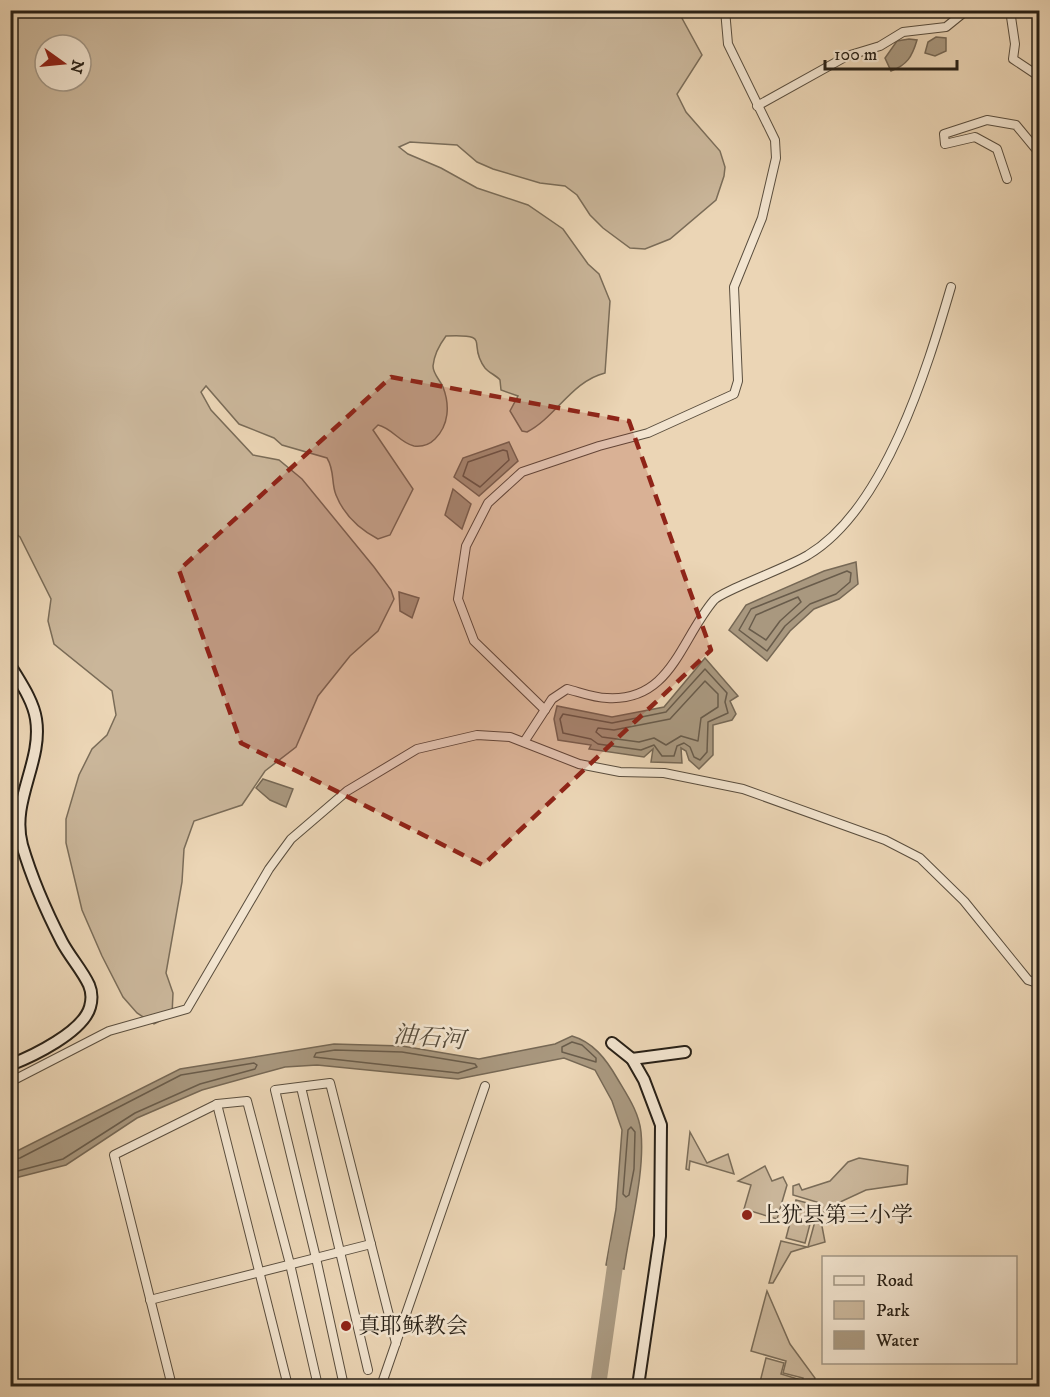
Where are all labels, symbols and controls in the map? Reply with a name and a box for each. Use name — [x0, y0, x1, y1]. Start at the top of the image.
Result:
north arrow — [33, 33, 93, 93]
scale bar — [825, 33, 957, 71]
text: 100 m — [834, 44, 877, 66]
text: N — [65, 58, 88, 76]
water label: 油石河 — [392, 1020, 470, 1056]
place label: 上犹县第三小学 — [759, 1202, 913, 1229]
marker: 上犹县第三小学 — [740, 1208, 754, 1222]
legend — [822, 1256, 1017, 1364]
text: Road — [876, 1270, 913, 1292]
text: Park — [876, 1300, 910, 1322]
place label: 真耶稣教会 — [358, 1313, 468, 1340]
marker: 真耶稣教会 — [339, 1319, 353, 1333]
text: Water — [875, 1330, 919, 1352]

